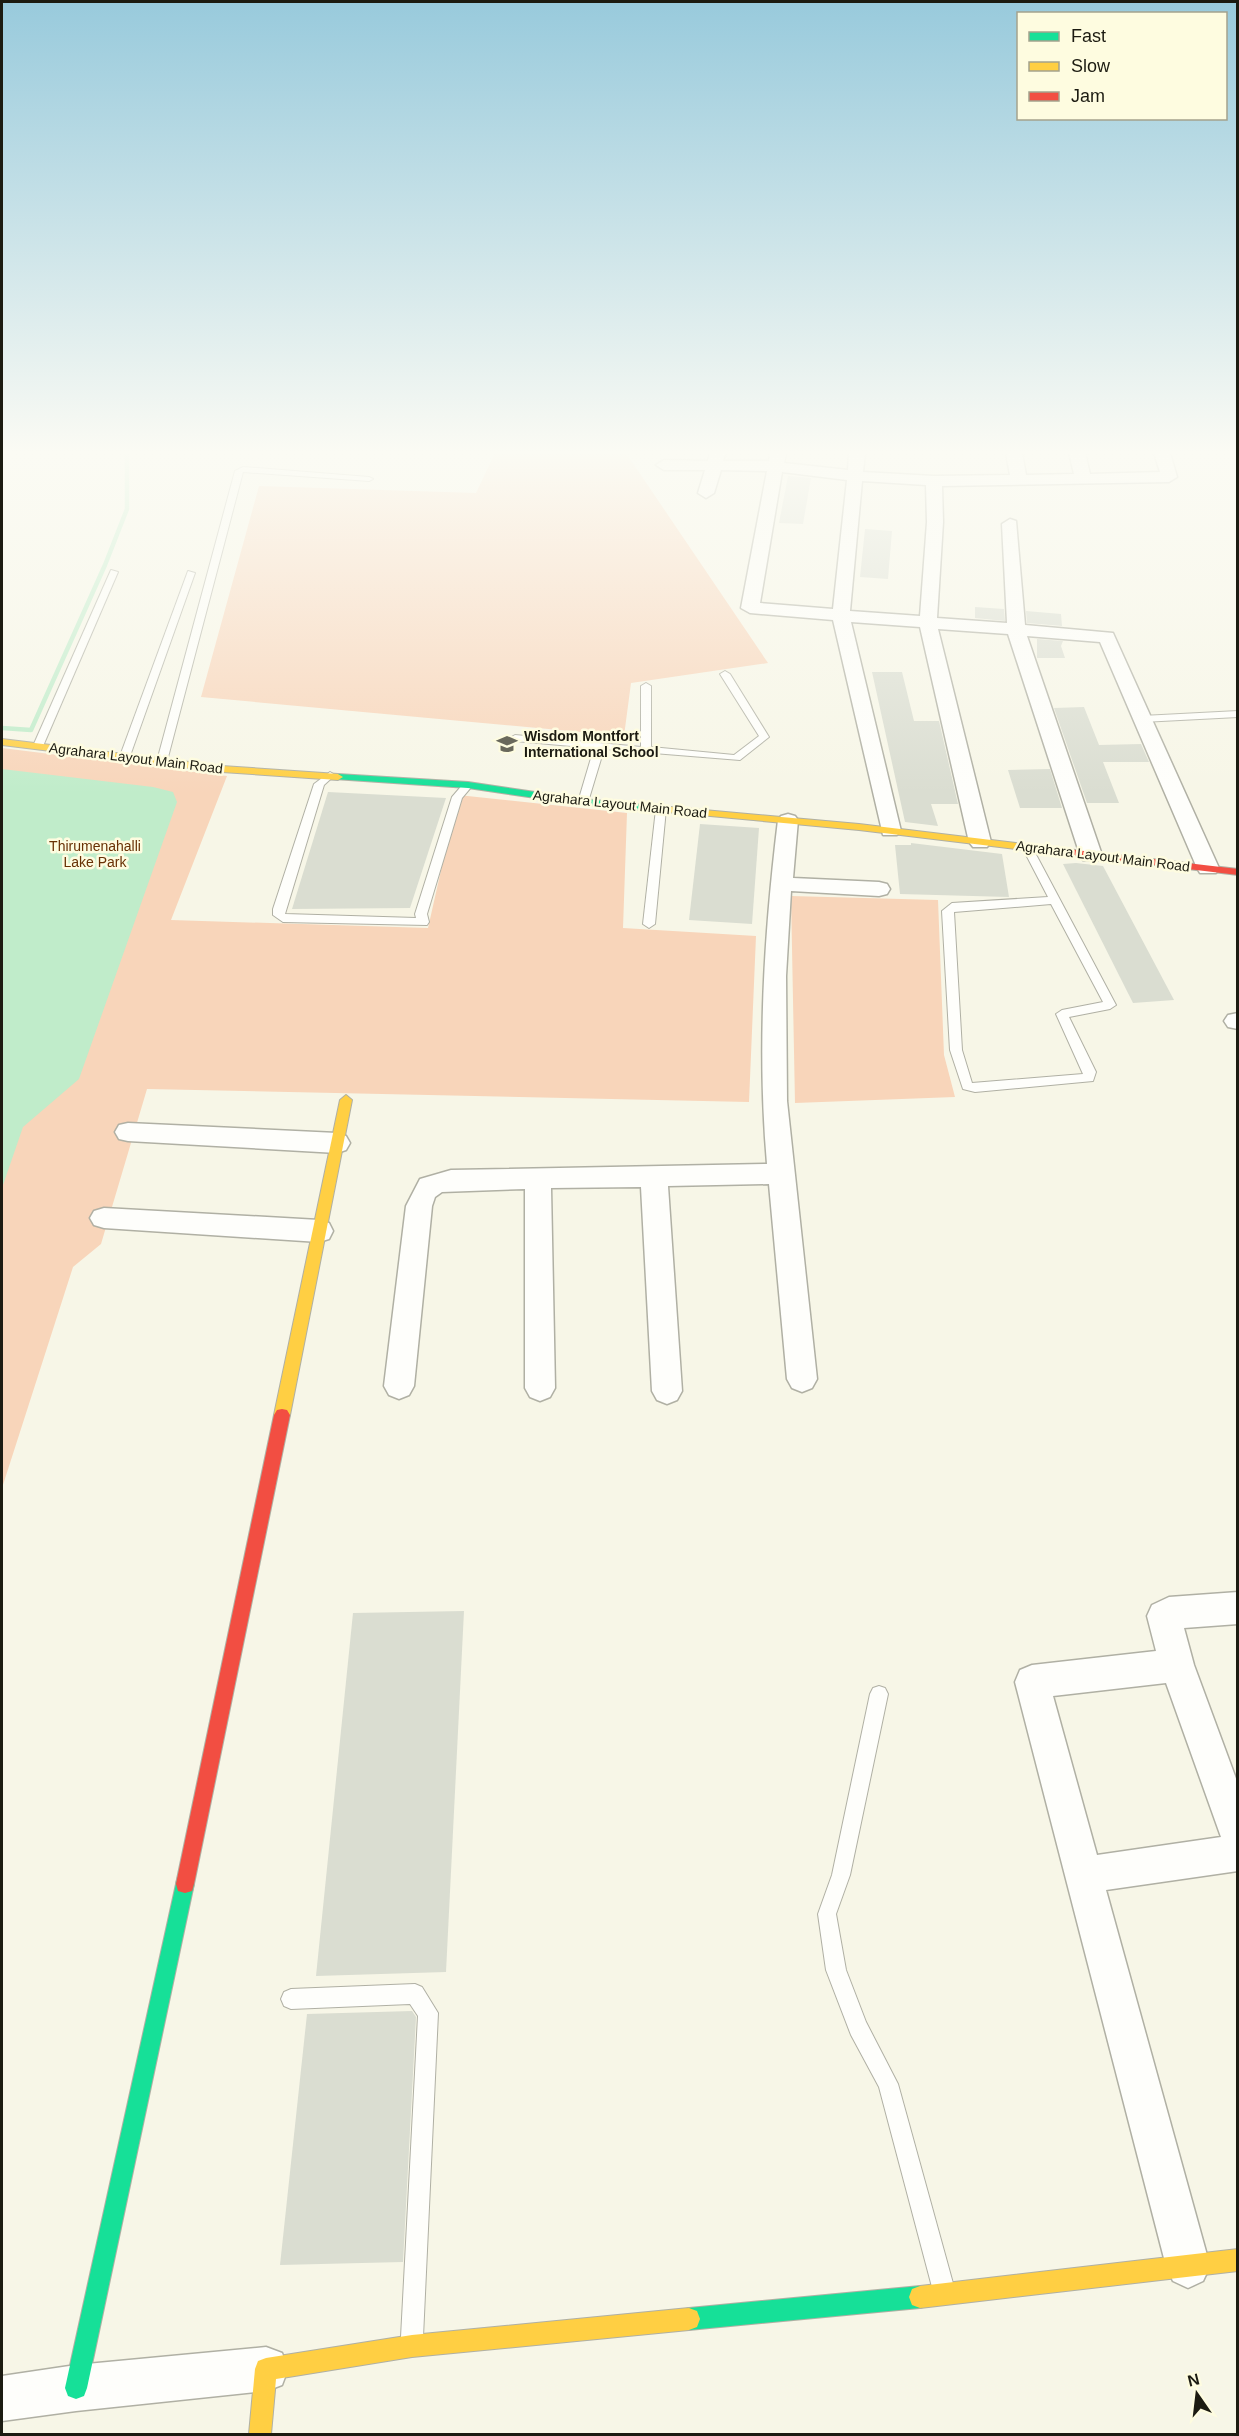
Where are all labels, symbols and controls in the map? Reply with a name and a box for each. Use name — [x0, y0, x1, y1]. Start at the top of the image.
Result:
legend — [1017, 12, 1227, 120]
text: Fast — [1071, 26, 1106, 46]
text: Slow — [1071, 56, 1111, 76]
text: Jam — [1071, 86, 1105, 106]
place label: Wisdom Montfort International School — [524, 728, 659, 760]
school or university icon: Wisdom Montfort International School — [495, 732, 519, 756]
street label: Agrahara Layout Main Road — [48, 739, 224, 777]
street label: Agrahara Layout Main Road — [532, 787, 708, 821]
street label: Agrahara Layout Main Road — [1015, 837, 1191, 875]
park label: Thirumenahalli Lake Park — [49, 838, 141, 870]
north arrow — [1167, 2364, 1227, 2424]
text: N — [1186, 2370, 1201, 2390]

